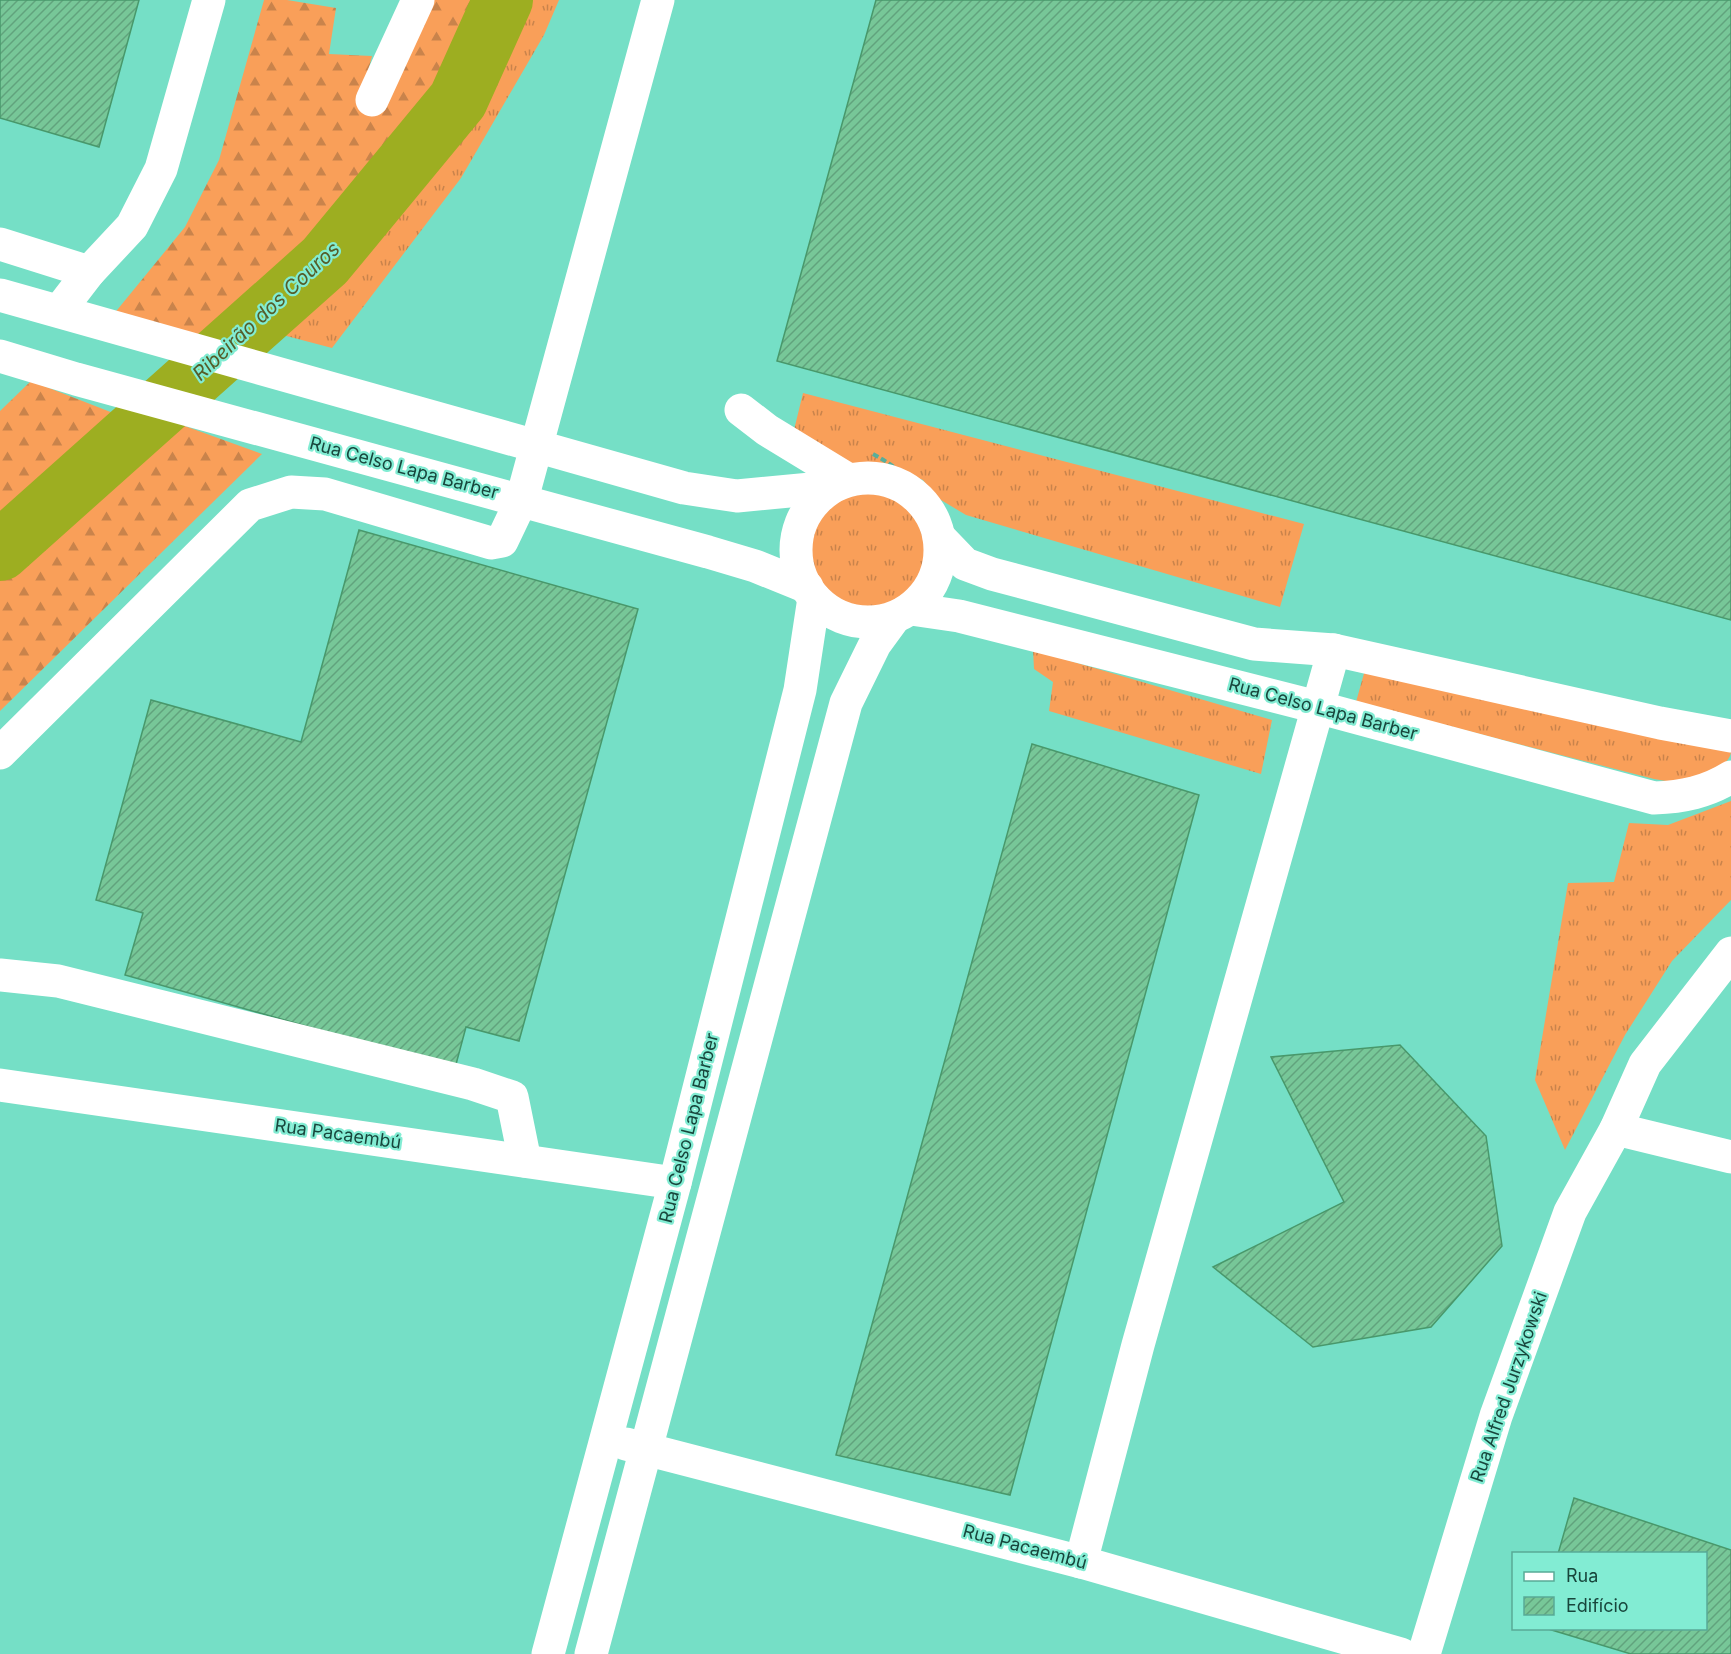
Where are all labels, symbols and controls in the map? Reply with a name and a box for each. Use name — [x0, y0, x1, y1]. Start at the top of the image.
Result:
water label: Ribeirão dos Couros — [187, 237, 345, 385]
street label: Rua Celso Lapa Barber — [307, 432, 501, 503]
street label: Rua Celso Lapa Barber — [1226, 673, 1420, 744]
street label: Rua Celso Lapa Barber — [655, 1031, 722, 1225]
street label: Rua Pacaembú — [273, 1114, 403, 1153]
street label: Rua Alfred Jurzykowski — [1466, 1289, 1551, 1485]
street label: Rua Pacaembú — [961, 1520, 1089, 1573]
legend — [1512, 1552, 1707, 1630]
text: Rua — [1566, 1565, 1598, 1586]
text: Edifício — [1566, 1595, 1629, 1616]

